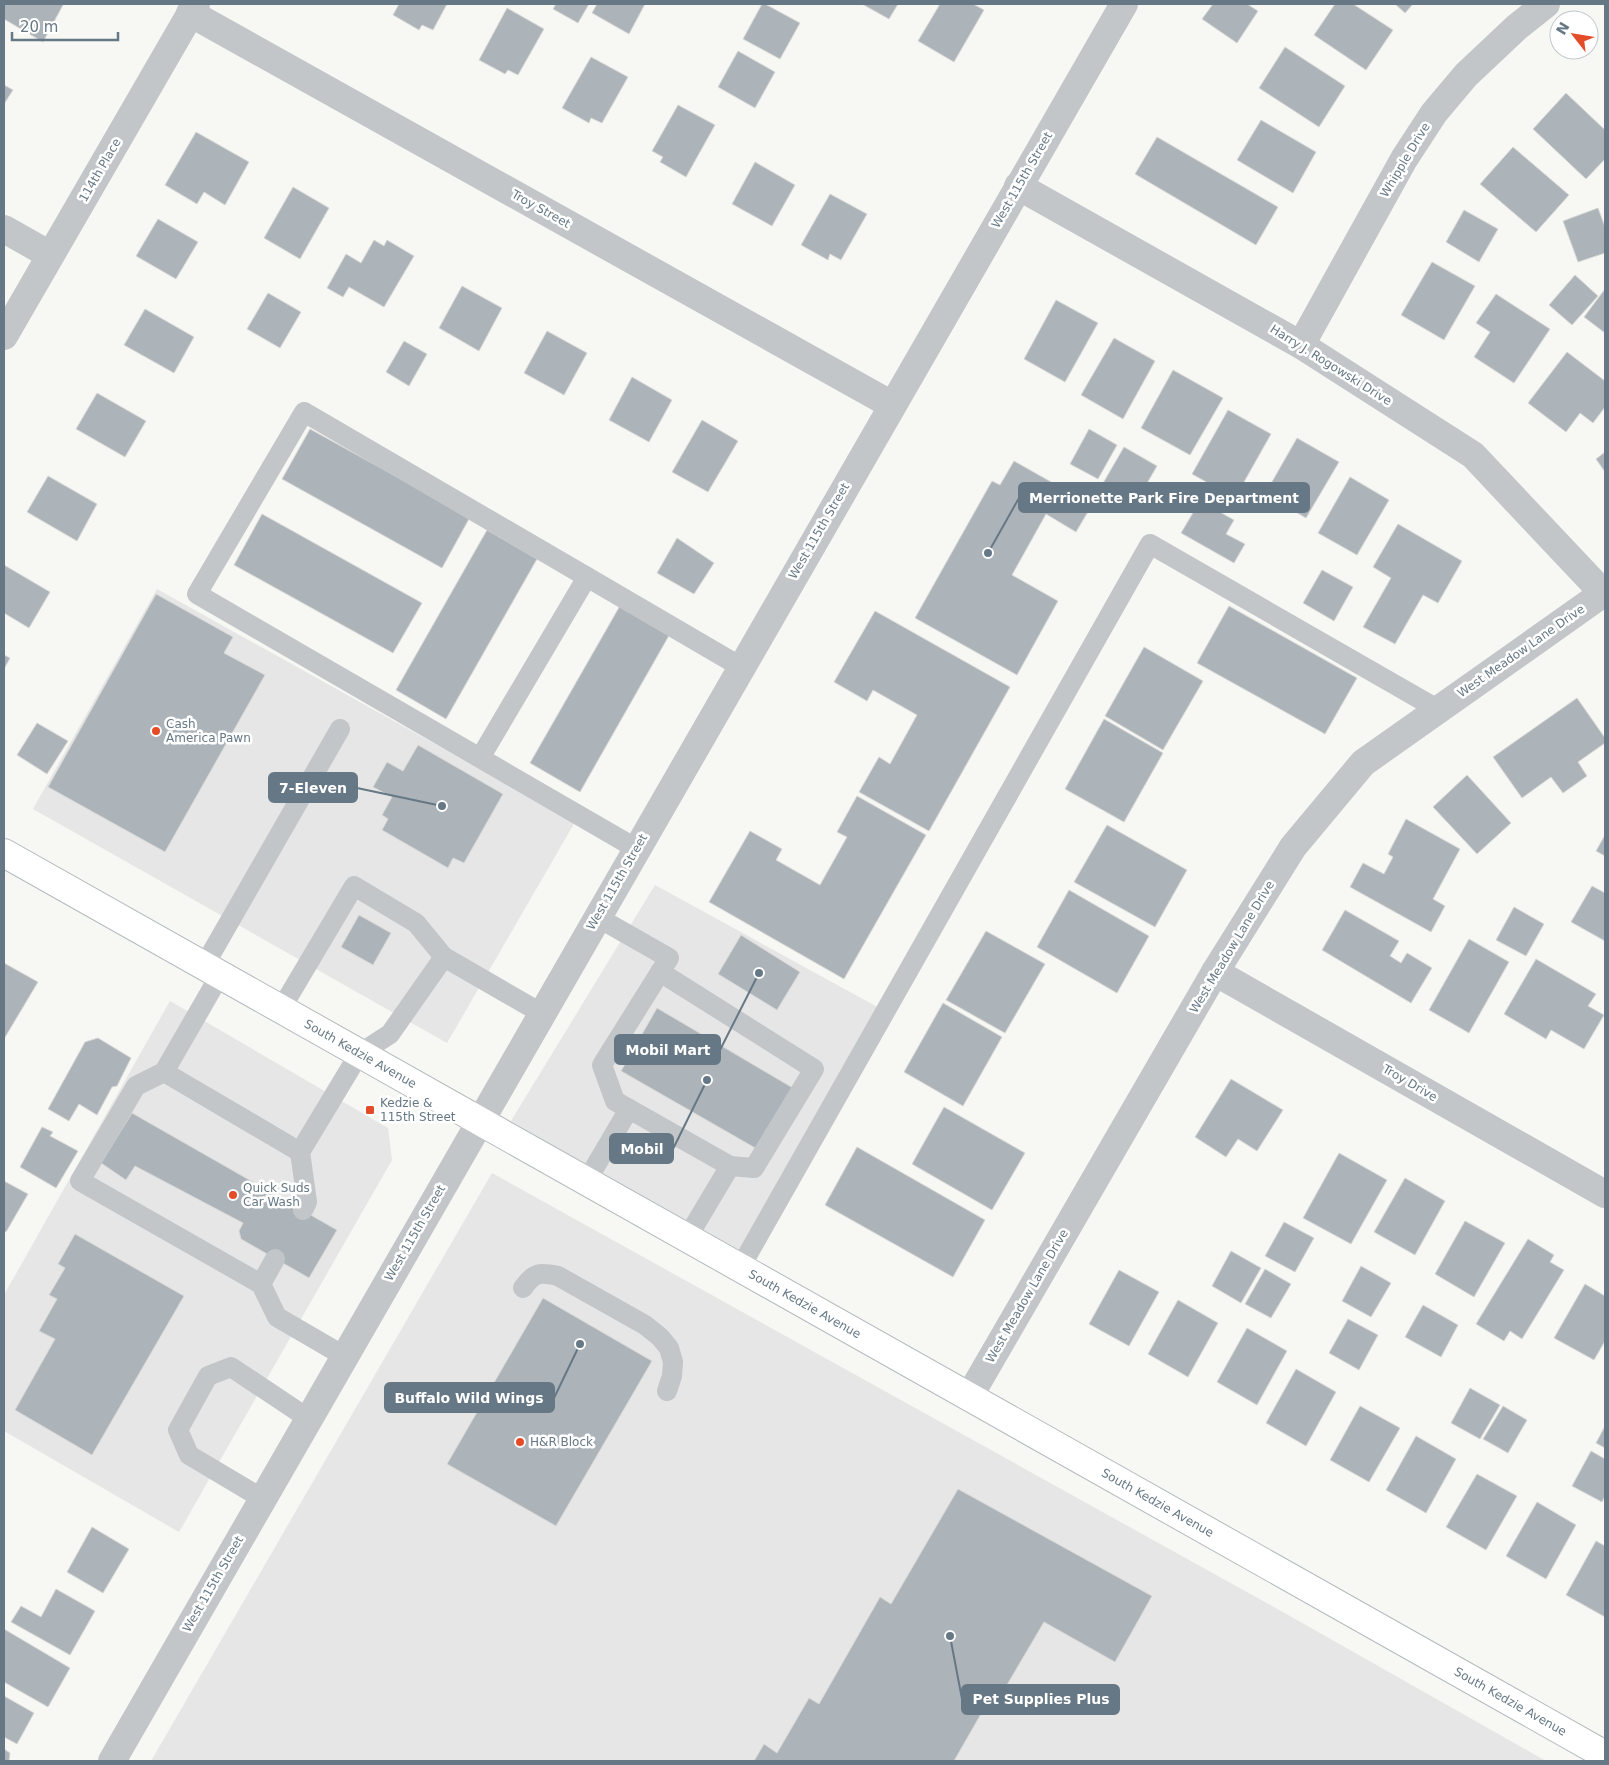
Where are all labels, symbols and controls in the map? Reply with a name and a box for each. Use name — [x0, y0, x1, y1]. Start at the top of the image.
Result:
scale bar — [12, 10, 119, 42]
north arrow — [1549, 10, 1599, 60]
text: 20 m — [20, 18, 58, 36]
text: N — [1553, 19, 1573, 37]
street label: Whipple Drive — [1377, 120, 1433, 200]
street label: West 115th Street — [989, 129, 1055, 231]
street label: 114th Place — [76, 136, 124, 204]
street label: Troy Street — [508, 187, 573, 231]
street label: Harry J. Rogowski Drive — [1268, 322, 1394, 408]
street label: West 115th Street — [786, 480, 852, 582]
callout: Merrionette Park Fire Department — [1019, 483, 1309, 512]
text: Merrionette Park Fire Department — [1029, 490, 1299, 506]
street label: West Meadow Lane Drive — [1455, 602, 1587, 700]
place label: Cash America Pawn — [166, 717, 251, 745]
marker: Cash America Pawn — [150, 725, 162, 737]
callout: 7-Eleven — [269, 773, 357, 802]
text: 7-Eleven — [279, 780, 347, 796]
street label: West 115th Street — [584, 831, 650, 933]
street label: West Meadow Lane Drive — [1187, 878, 1277, 1016]
street label: South Kedzie Avenue — [302, 1017, 419, 1091]
callout: Mobil Mart — [615, 1035, 720, 1064]
text: Mobil Mart — [625, 1042, 711, 1058]
street label: Troy Drive — [1379, 1061, 1440, 1104]
place label: Kedzie & 115th Street — [380, 1096, 456, 1124]
marker: Kedzie & 115th Street — [364, 1104, 376, 1116]
callout: Mobil — [610, 1134, 673, 1163]
text: Mobil — [620, 1141, 664, 1157]
place label: Quick Suds Car Wash — [243, 1181, 310, 1209]
street label: West 115th Street — [382, 1182, 448, 1284]
marker: Quick Suds Car Wash — [227, 1189, 239, 1201]
street label: West Meadow Lane Drive — [983, 1227, 1071, 1365]
street label: South Kedzie Avenue — [746, 1267, 863, 1341]
callout: Buffalo Wild Wings — [385, 1383, 554, 1412]
text: Buffalo Wild Wings — [394, 1390, 544, 1406]
place label: H&R Block — [530, 1435, 593, 1449]
marker: H&R Block — [514, 1436, 526, 1448]
street label: South Kedzie Avenue — [1099, 1466, 1216, 1540]
street label: West 115th Street — [180, 1533, 246, 1635]
street label: South Kedzie Avenue — [1452, 1665, 1569, 1739]
callout: Pet Supplies Plus — [962, 1685, 1119, 1714]
text: Pet Supplies Plus — [972, 1691, 1110, 1707]

